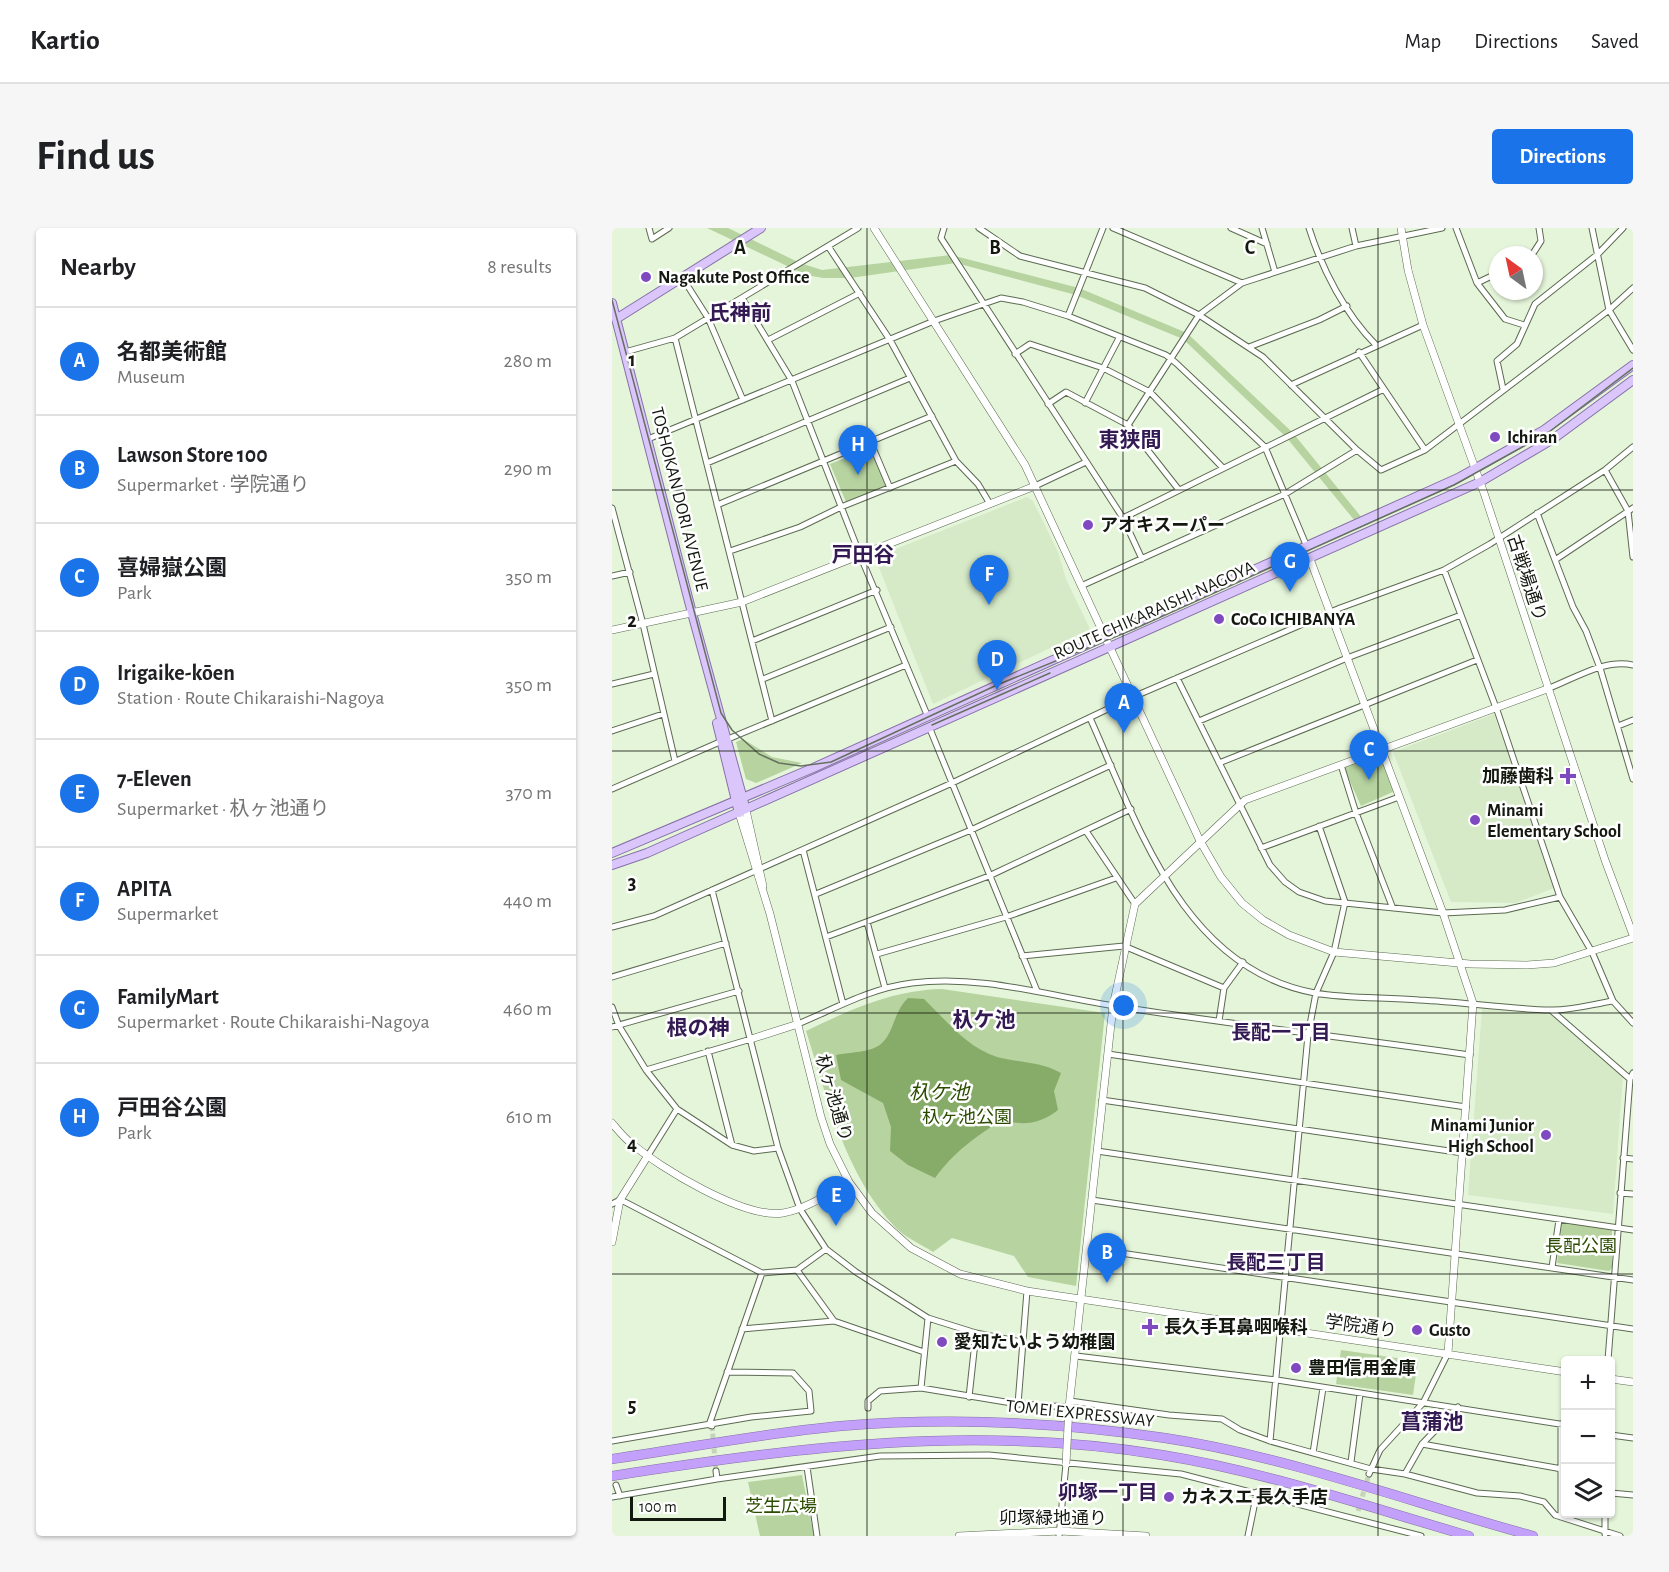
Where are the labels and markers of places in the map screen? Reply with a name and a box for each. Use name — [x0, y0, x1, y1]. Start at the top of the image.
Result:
place label: Nagakute Post Office — [658, 269, 809, 287]
marker: Nagakute Post Office — [639, 270, 653, 284]
pin: H — [838, 426, 878, 475]
place label: Ichiran — [1507, 429, 1557, 447]
marker: Ichiran — [1488, 430, 1502, 444]
place label: アオキスーパー — [1100, 516, 1225, 535]
marker: アオキスーパー — [1081, 518, 1095, 532]
pin: G — [1270, 542, 1310, 592]
pin: F — [970, 556, 1009, 605]
place label: CoCo ICHIBANYA — [1231, 611, 1356, 629]
marker: CoCo ICHIBANYA — [1212, 612, 1226, 626]
pin: D — [978, 640, 1016, 690]
pin: A — [1104, 684, 1144, 733]
pin: C — [1350, 730, 1389, 780]
place label: 加藤歯科 — [1482, 767, 1554, 786]
marker: 加藤歯科 — [1559, 767, 1577, 785]
place label: Minami Elementary School — [1487, 802, 1622, 841]
marker: Minami Elementary School — [1468, 813, 1482, 827]
place label: Minami Junior High School — [1431, 1117, 1535, 1156]
marker: Minami Junior High School — [1539, 1128, 1553, 1142]
pin: E — [816, 1176, 856, 1226]
pin: B — [1088, 1234, 1126, 1283]
place label: 長久手耳鼻咽喉科 — [1164, 1317, 1308, 1337]
marker: 長久手耳鼻咽喉科 — [1141, 1318, 1159, 1336]
place label: Gusto — [1429, 1322, 1471, 1340]
marker: Gusto — [1410, 1323, 1424, 1337]
place label: 愛知たいよう幼稚園 — [954, 1332, 1116, 1352]
marker: 愛知たいよう幼稚園 — [935, 1335, 949, 1349]
place label: 豊田信用金庫 — [1308, 1358, 1416, 1378]
marker: 豊田信用金庫 — [1289, 1361, 1303, 1375]
place label: カネスエ 長久手店 — [1181, 1487, 1328, 1507]
marker: カネスエ 長久手店 — [1162, 1490, 1176, 1504]

